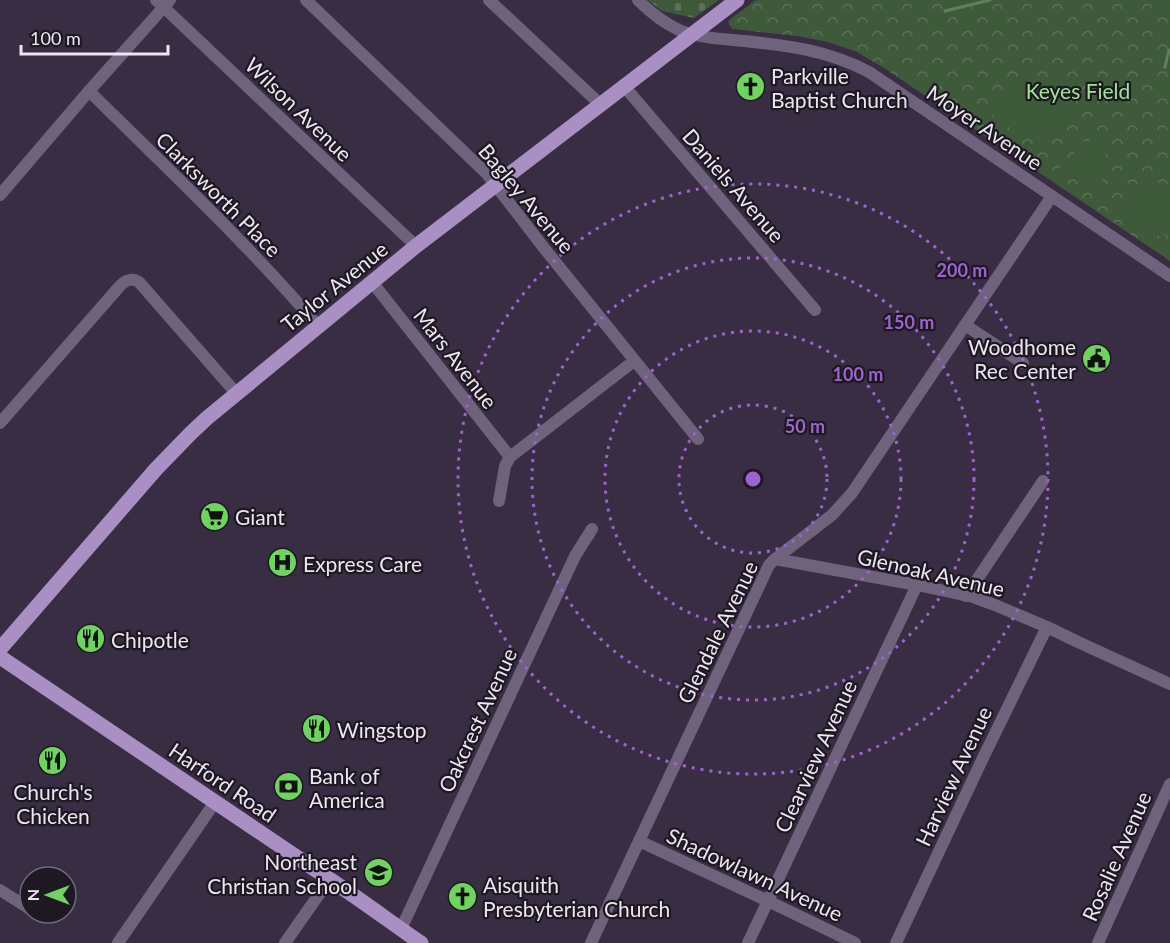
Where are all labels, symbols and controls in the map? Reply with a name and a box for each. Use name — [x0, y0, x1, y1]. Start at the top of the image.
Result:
scale bar — [21, 18, 168, 56]
text: 100 m — [30, 27, 81, 49]
street label: Wilson Avenue — [240, 52, 358, 166]
place label: Parkville Baptist Church — [771, 63, 908, 112]
church icon: Parkville Baptist Church — [734, 71, 766, 103]
park label: Keyes Field — [1026, 78, 1130, 103]
street label: Moyer Avenue — [923, 79, 1047, 175]
street label: Daniels Avenue — [678, 123, 790, 247]
street label: Clarksworth Place — [151, 126, 287, 262]
street label: Bagley Avenue — [474, 138, 580, 258]
street label: Taylor Avenue — [276, 236, 392, 336]
text: 200 m — [937, 259, 987, 281]
street label: Mars Avenue — [409, 303, 503, 413]
text: 150 m — [884, 311, 934, 333]
place label: Woodhome Rec Center — [968, 334, 1076, 383]
public building icon: Woodhome Rec Center — [1081, 342, 1113, 374]
text: 100 m — [833, 363, 883, 385]
text: 50 m — [785, 415, 825, 437]
centre of rings — [743, 469, 763, 489]
supermarket icon: Giant — [198, 500, 230, 532]
place label: Giant — [235, 504, 285, 529]
street label: Glenoak Avenue — [855, 543, 1007, 601]
hospital icon: Express Care — [266, 547, 298, 579]
place label: Express Care — [303, 551, 422, 576]
street label: Glendale Avenue — [672, 557, 762, 707]
restaurant icon: Chipotle — [74, 623, 106, 655]
place label: Chipotle — [111, 627, 189, 652]
street label: Oakcrest Avenue — [433, 644, 521, 796]
street label: Clearview Avenue — [769, 676, 861, 836]
street label: Harview Avenue — [910, 702, 996, 850]
restaurant icon: Wingstop — [300, 713, 332, 745]
place label: Wingstop — [337, 717, 427, 742]
street label: Harford Road — [165, 737, 281, 827]
restaurant icon: Church's Chicken — [37, 744, 69, 776]
place label: Bank of America — [309, 763, 385, 812]
bank icon: Bank of America — [272, 771, 304, 803]
place label: Church's Chicken — [13, 779, 93, 828]
street label: Rosalie Avenue — [1076, 787, 1156, 925]
street label: Shadowlawn Avenue — [663, 822, 847, 926]
place label: Northeast Christian School — [207, 849, 357, 898]
school or university icon: Northeast Christian School — [362, 857, 394, 889]
north arrow — [18, 865, 78, 925]
place label: Aisquith Presbyterian Church — [483, 872, 670, 921]
church icon: Aisquith Presbyterian Church — [446, 880, 478, 912]
text: N — [23, 889, 42, 901]

